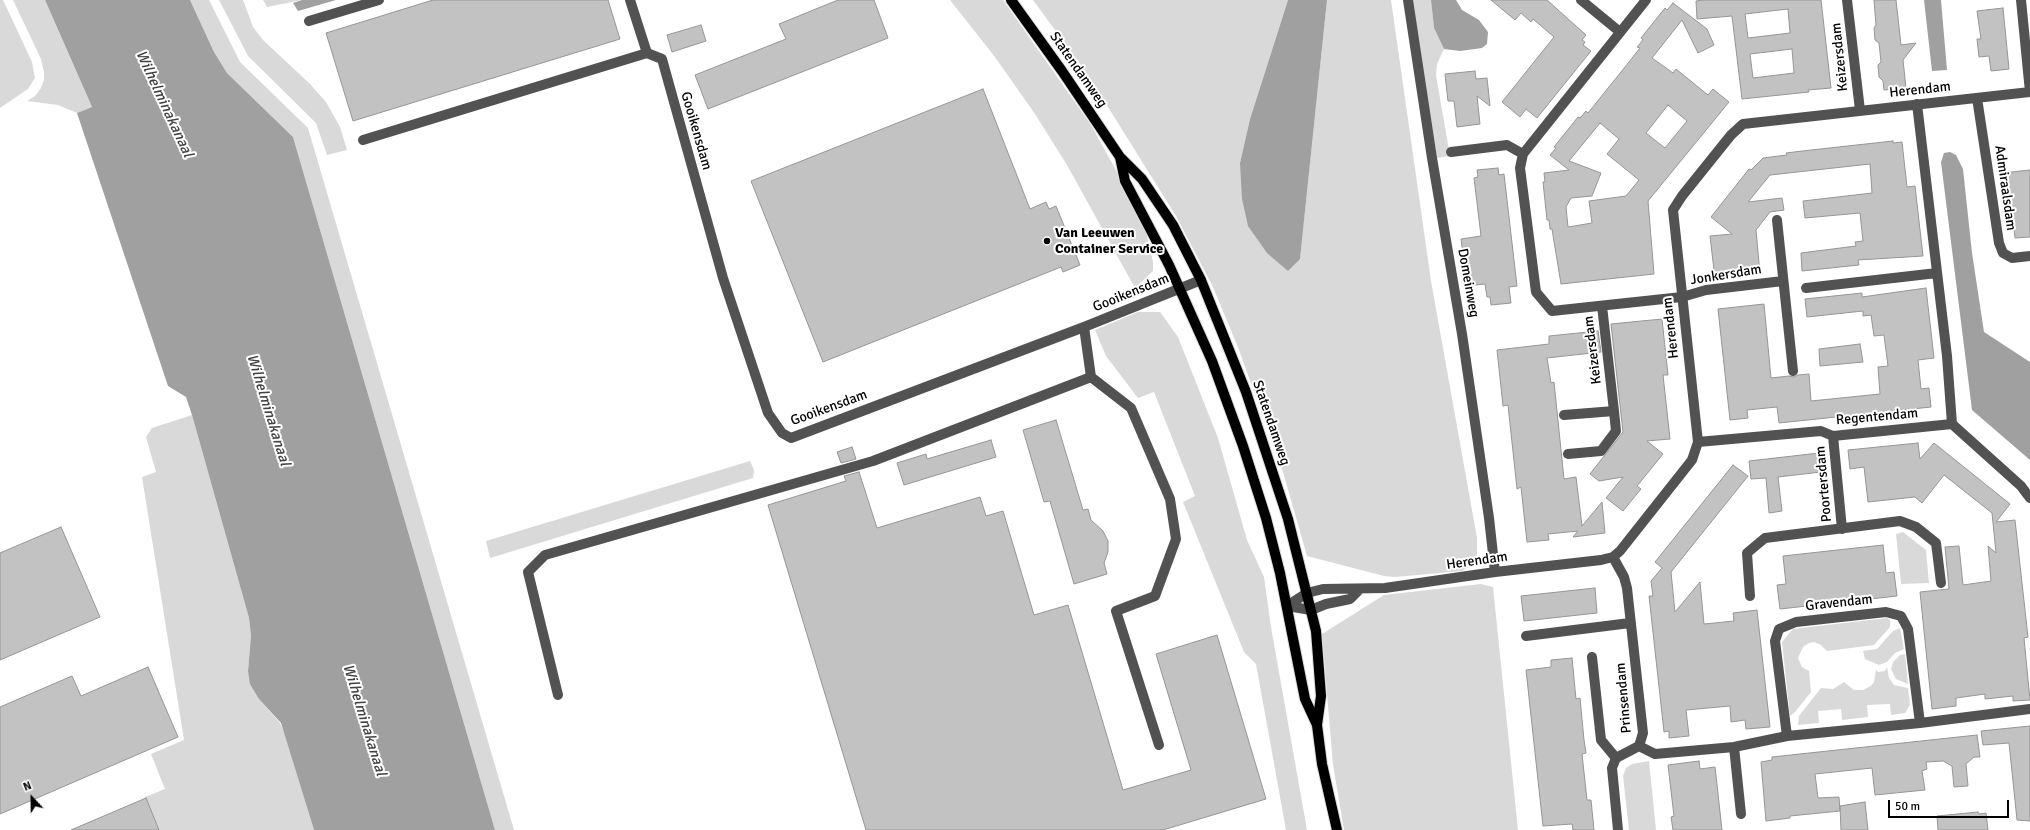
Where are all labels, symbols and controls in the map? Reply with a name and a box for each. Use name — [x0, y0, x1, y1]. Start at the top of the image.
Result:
street label: Keizersdam — [1828, 22, 1852, 92]
street label: Statendamweg — [1046, 29, 1110, 111]
water label: Wilhelminakanaal — [131, 48, 197, 160]
street label: Herendam — [1888, 78, 1952, 102]
street label: Gooikensdam — [677, 90, 715, 172]
street label: Admiraalsdam — [1991, 144, 2019, 232]
place label: Van Leeuwen Container Service — [1055, 225, 1163, 258]
marker: Van Leeuwen Container Service — [1042, 236, 1052, 246]
street label: Domeinweg — [1454, 247, 1482, 319]
street label: Jonkersdam — [1689, 261, 1763, 289]
street label: Gooikensdam — [1091, 270, 1171, 316]
street label: Herendam — [1659, 296, 1683, 360]
street label: Keizersdam — [1580, 315, 1606, 385]
water label: Wilhelminakanaal — [242, 352, 294, 468]
street label: Statendamweg — [1249, 378, 1293, 468]
street label: Gooikensdam — [788, 386, 870, 430]
street label: Regentendam — [1835, 405, 1919, 429]
street label: Poortersdam — [1812, 445, 1836, 523]
street label: Herendam — [1445, 548, 1509, 574]
street label: Gravendam — [1805, 591, 1873, 615]
water label: Wilhelminakanaal — [338, 662, 390, 778]
street label: Prinsendam — [1613, 662, 1635, 734]
north arrow — [12, 778, 52, 818]
text: N — [21, 779, 33, 794]
scale bar — [1890, 792, 2011, 818]
text: 50 m — [1895, 799, 1920, 814]

